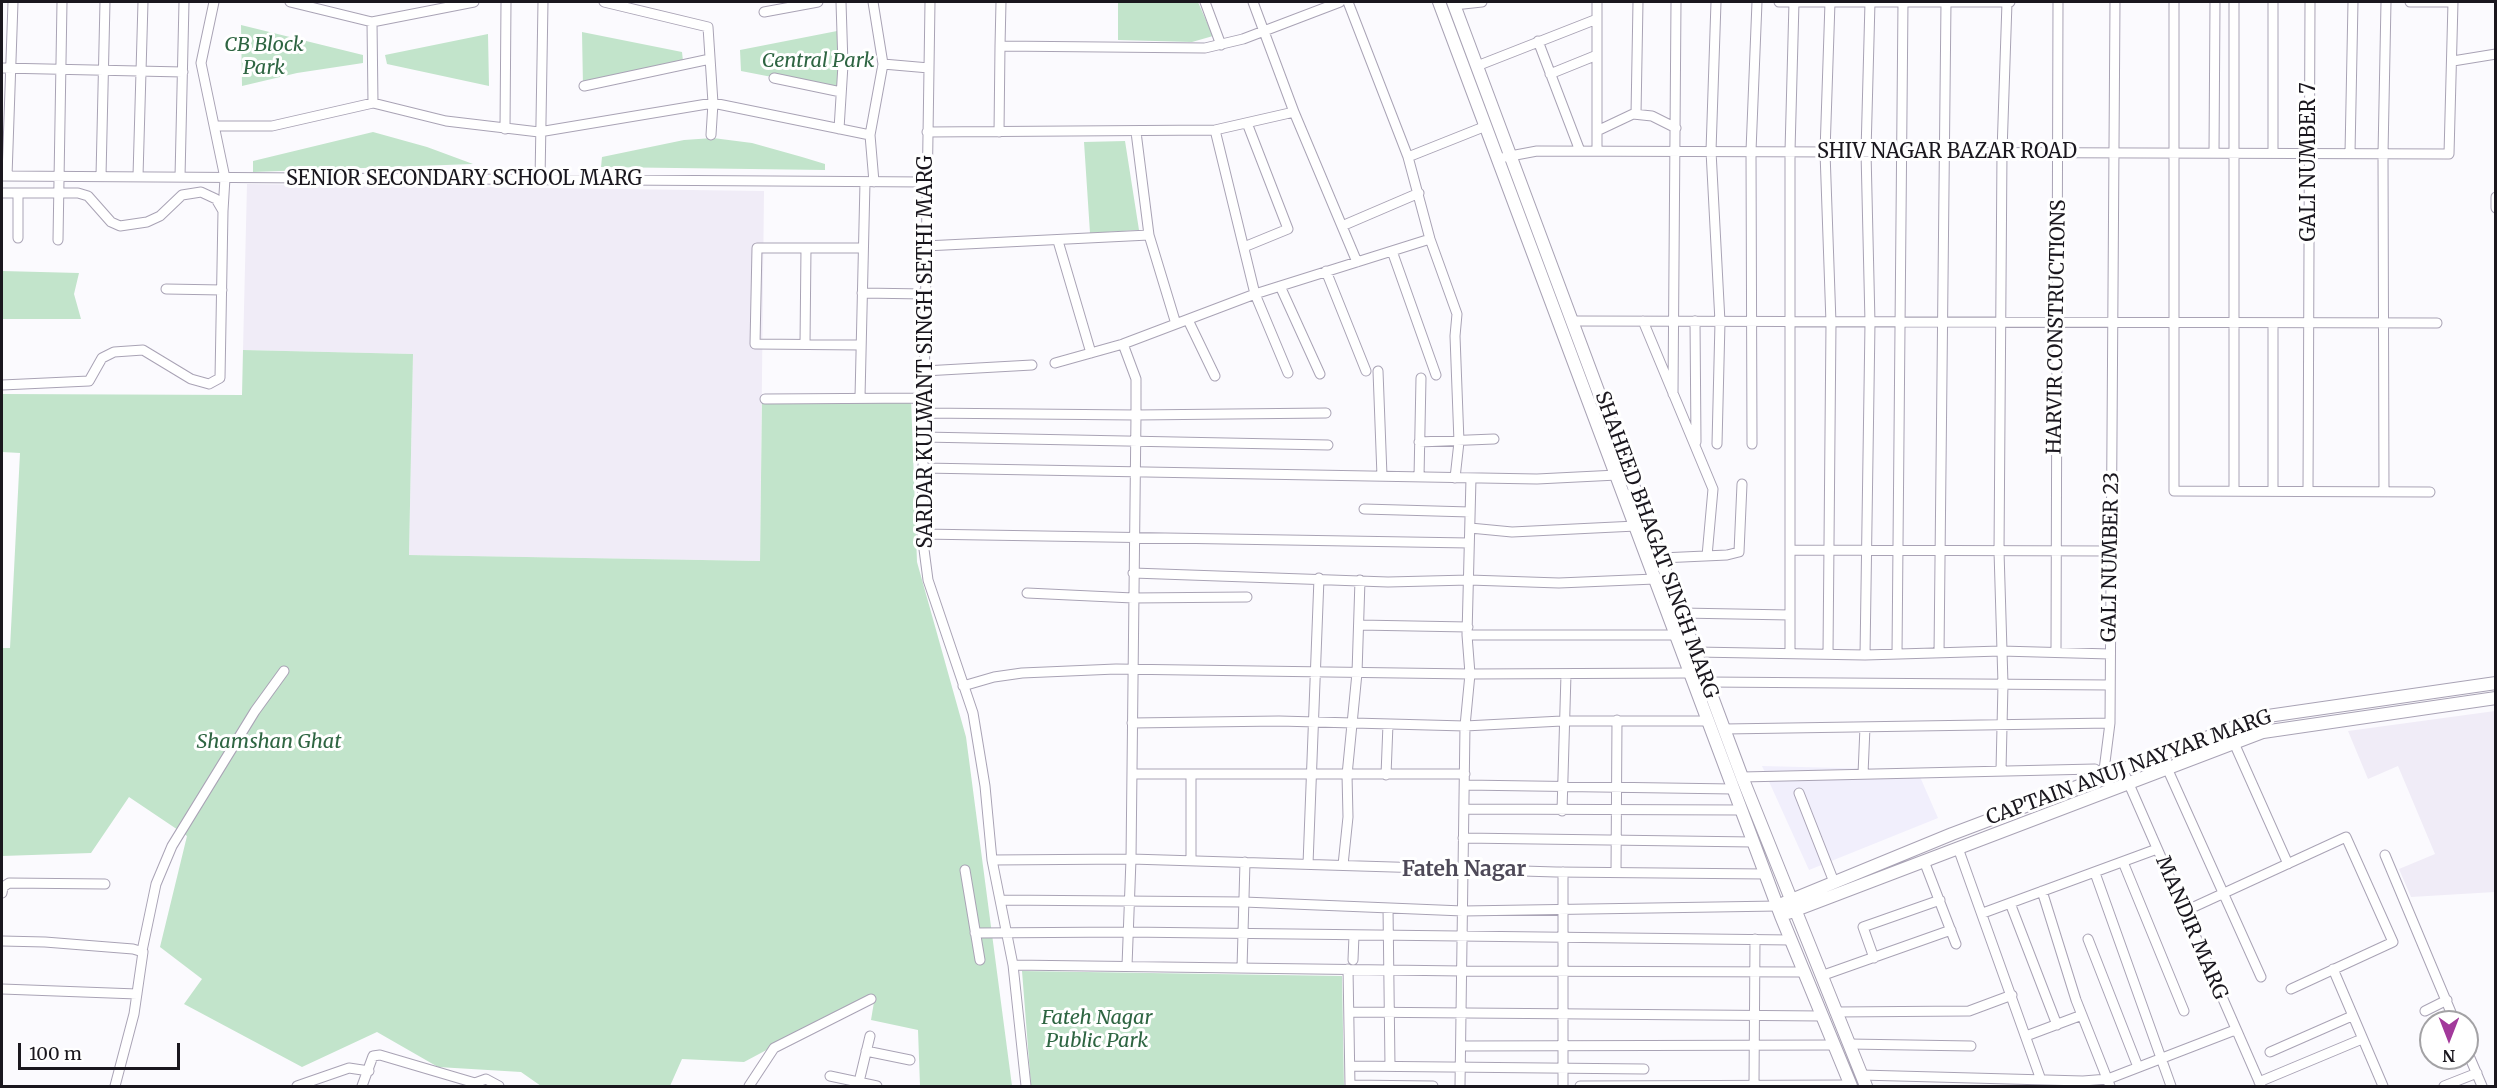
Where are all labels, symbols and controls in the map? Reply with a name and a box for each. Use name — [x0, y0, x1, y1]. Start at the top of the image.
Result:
park label: CB Block Park — [224, 33, 304, 80]
park label: Central Park — [762, 49, 874, 73]
street label: GALI NUMBER 7 — [2297, 82, 2321, 242]
street label: SHIV NAGAR BAZAR ROAD — [1817, 140, 2077, 164]
street label: SARDAR KULWANT SINGH SETHI MARG — [914, 155, 938, 549]
street label: SENIOR SECONDARY SCHOOL MARG — [286, 167, 642, 191]
street label: HARVIR CONSTRUCTIONS — [2043, 199, 2071, 455]
street label: SHAHEED BHAGAT SINGH MARG — [1589, 388, 1723, 702]
street label: GALI NUMBER 23 — [2098, 472, 2124, 642]
street label: CAPTAIN ANUJ NAYYAR MARG — [1983, 705, 2275, 831]
park label: Shamshan Ghat — [197, 730, 341, 754]
street label: MANDIR MARG — [2150, 853, 2232, 1003]
district label: Fateh Nagar — [1402, 857, 1526, 883]
park label: Fateh Nagar Public Park — [1041, 1006, 1153, 1053]
north arrow — [2419, 1010, 2479, 1070]
scale bar — [21, 1031, 183, 1069]
text: 100 m — [29, 1042, 82, 1065]
text: N — [2443, 1046, 2455, 1066]

